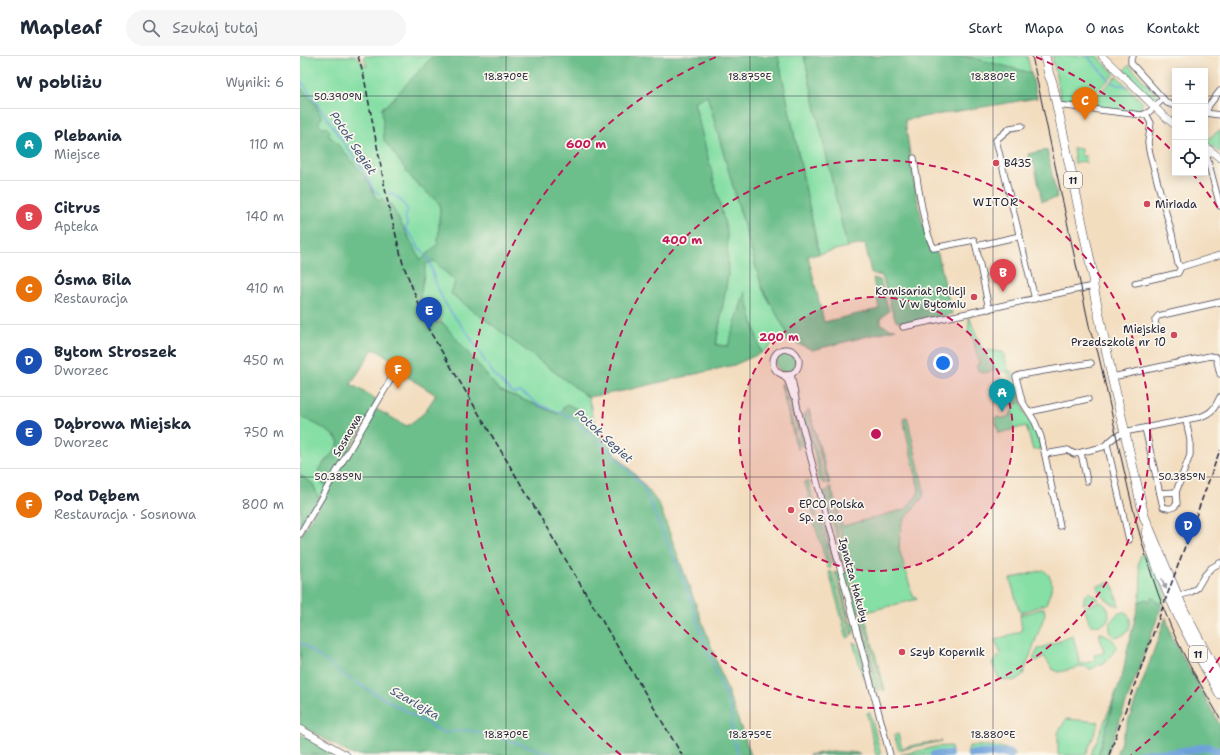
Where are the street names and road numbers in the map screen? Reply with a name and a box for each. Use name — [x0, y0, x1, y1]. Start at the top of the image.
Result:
road number: 11 — [1064, 172, 1082, 188]
street label: Sosnowa — [329, 411, 366, 459]
street label: Ignatza Hakuby — [835, 536, 872, 624]
road number: 11 — [1189, 646, 1207, 662]

